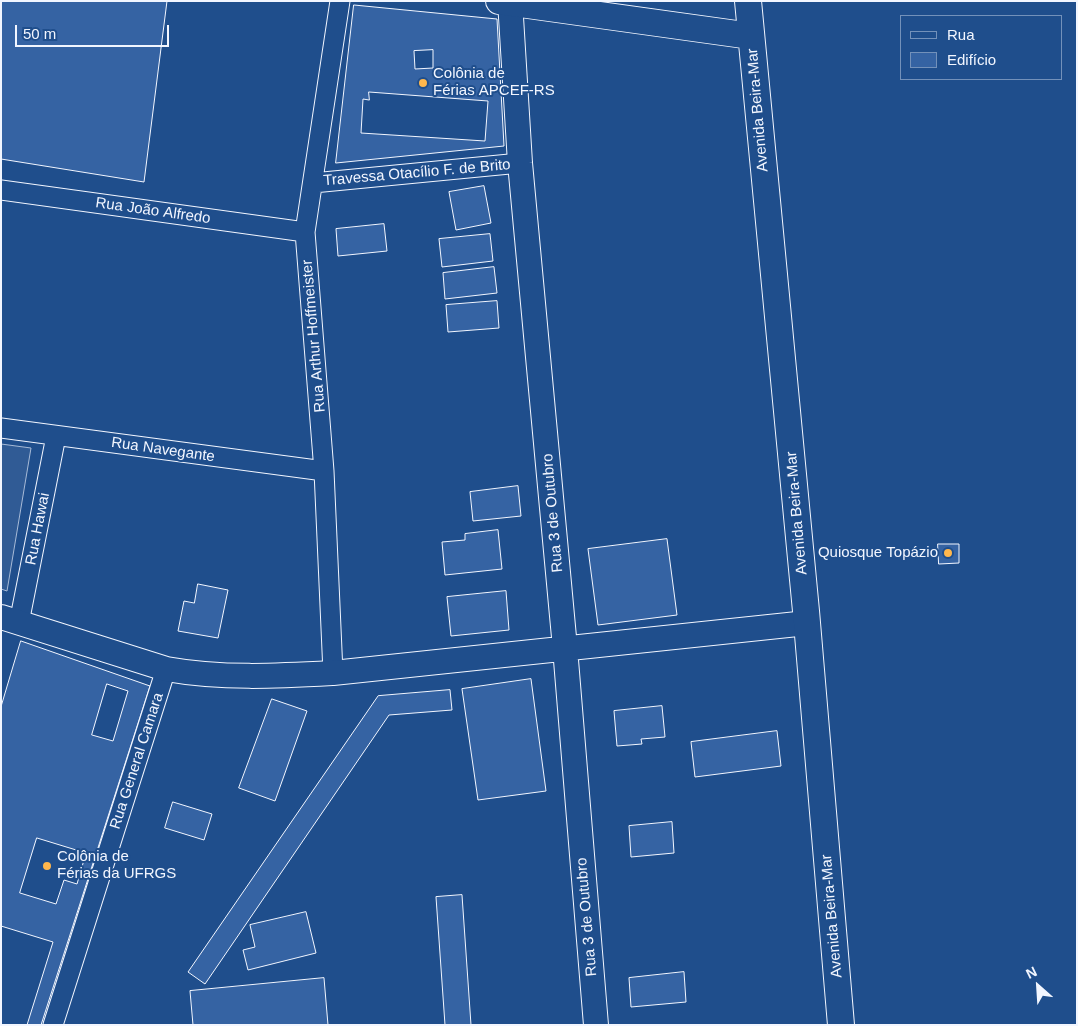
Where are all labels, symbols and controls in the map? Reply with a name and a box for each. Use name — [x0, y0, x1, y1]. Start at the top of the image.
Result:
scale bar — [18, 15, 171, 47]
legend — [900, 15, 1063, 80]
text: 50 m — [23, 25, 56, 42]
text: Rua — [947, 26, 975, 43]
street label: Avenida Beira-Mar — [744, 47, 772, 173]
text: Edifício — [947, 51, 996, 68]
place label: Colônia de Férias APCEF-RS — [433, 65, 555, 100]
marker: Colônia de Férias APCEF-RS — [417, 77, 429, 89]
street label: Travessa Otacílio F. de Brito — [323, 156, 511, 190]
street label: Rua João Alfredo — [94, 194, 212, 228]
street label: Rua Arthur Hoffmeister — [298, 259, 330, 413]
street label: Rua Navegante — [110, 434, 216, 466]
street label: Avenida Beira-Mar — [783, 450, 811, 576]
street label: Rua 3 de Outubro — [539, 453, 567, 573]
street label: Rua Hawai — [22, 491, 54, 567]
place label: Quiosque Topázio — [818, 544, 938, 562]
marker: Quiosque Topázio — [942, 547, 954, 559]
street label: Rua General Camara — [106, 690, 168, 832]
place label: Colônia de Férias da UFRGS — [57, 848, 176, 883]
street label: Avenida Beira-Mar — [818, 853, 846, 979]
street label: Rua 3 de Outubro — [573, 857, 601, 977]
marker: Colônia de Férias da UFRGS — [41, 860, 53, 872]
north arrow — [1013, 961, 1063, 1011]
text: N — [1023, 963, 1039, 982]

